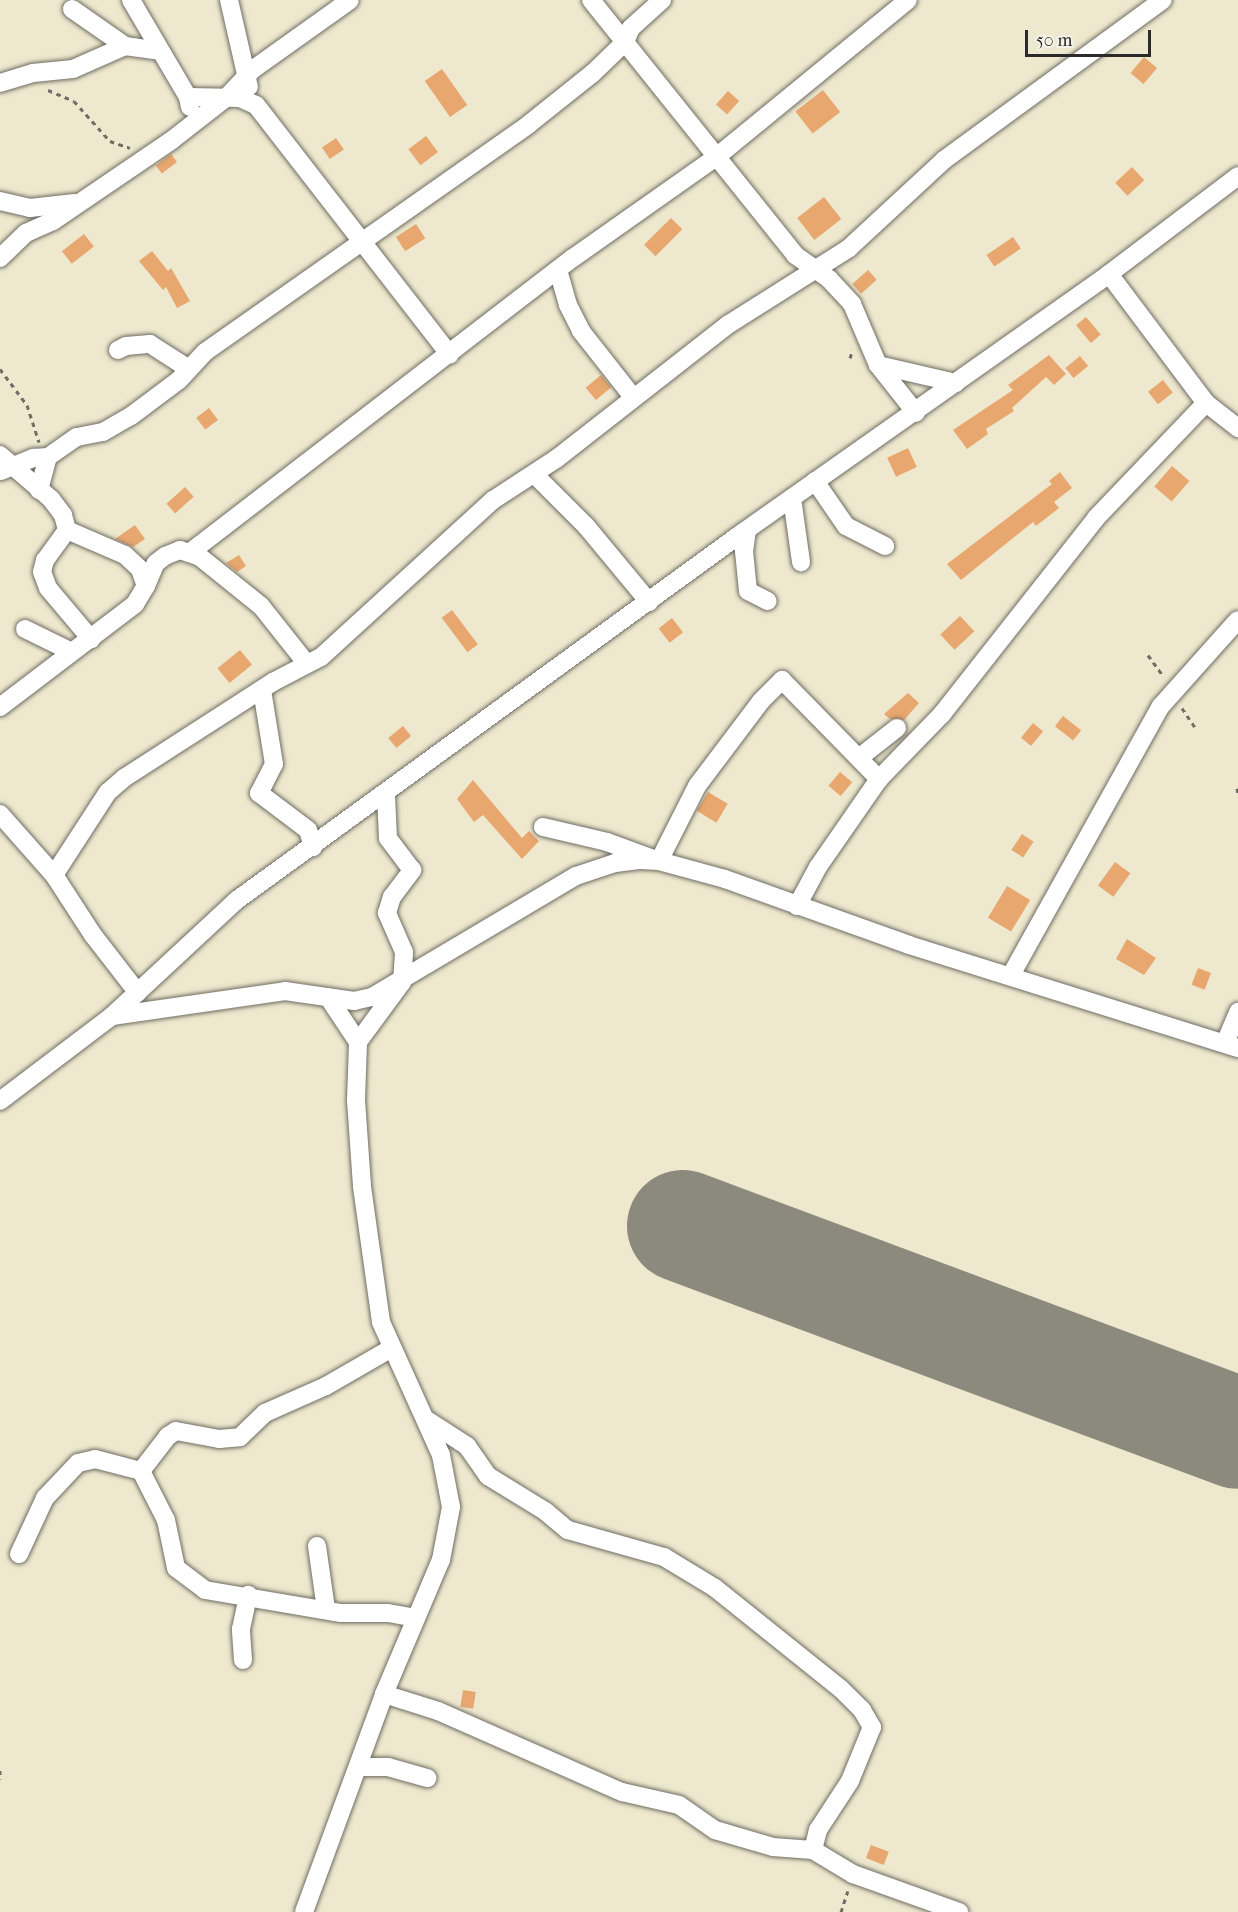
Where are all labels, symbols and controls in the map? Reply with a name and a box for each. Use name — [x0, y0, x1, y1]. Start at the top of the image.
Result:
scale bar — [1028, 18, 1154, 56]
text: 50 m — [1036, 30, 1072, 51]

